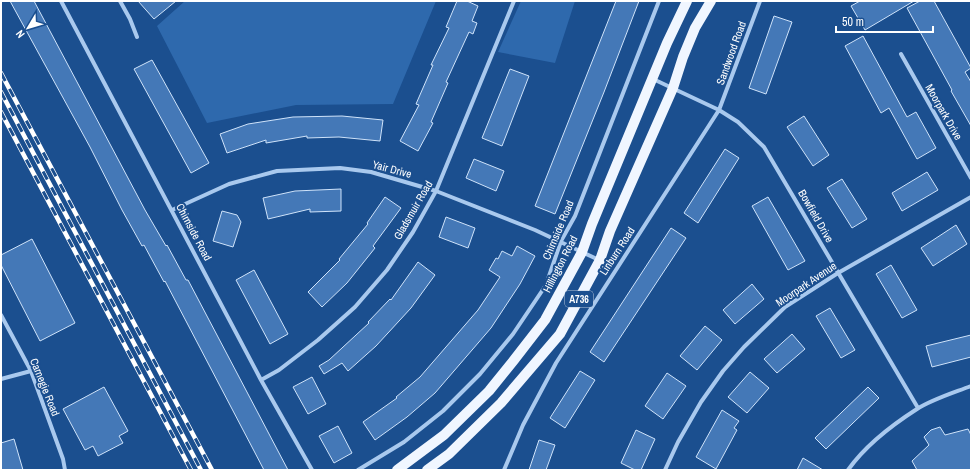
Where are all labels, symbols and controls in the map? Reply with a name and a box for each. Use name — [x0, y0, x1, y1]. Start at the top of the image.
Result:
north arrow — [8, 8, 48, 48]
scale bar — [836, 8, 933, 34]
text: 50 m — [842, 14, 864, 30]
street label: Sandwood Road — [713, 19, 749, 87]
text: N — [13, 27, 28, 41]
street label: Moorpark Drive — [922, 82, 966, 142]
street label: Yair Drive — [371, 157, 413, 181]
street label: Gladsmuir Road — [391, 178, 435, 242]
street label: Bowfield Drive — [795, 187, 837, 245]
street label: Chirnside Road — [539, 198, 577, 262]
street label: Chirnside Road — [173, 201, 215, 263]
street label: Linburn Road — [596, 224, 638, 278]
street label: Hillington Road — [540, 233, 580, 295]
street label: Moorpark Avenue — [773, 258, 839, 310]
road number: A736 — [565, 291, 593, 307]
street label: Carnegie Road — [27, 356, 63, 418]

